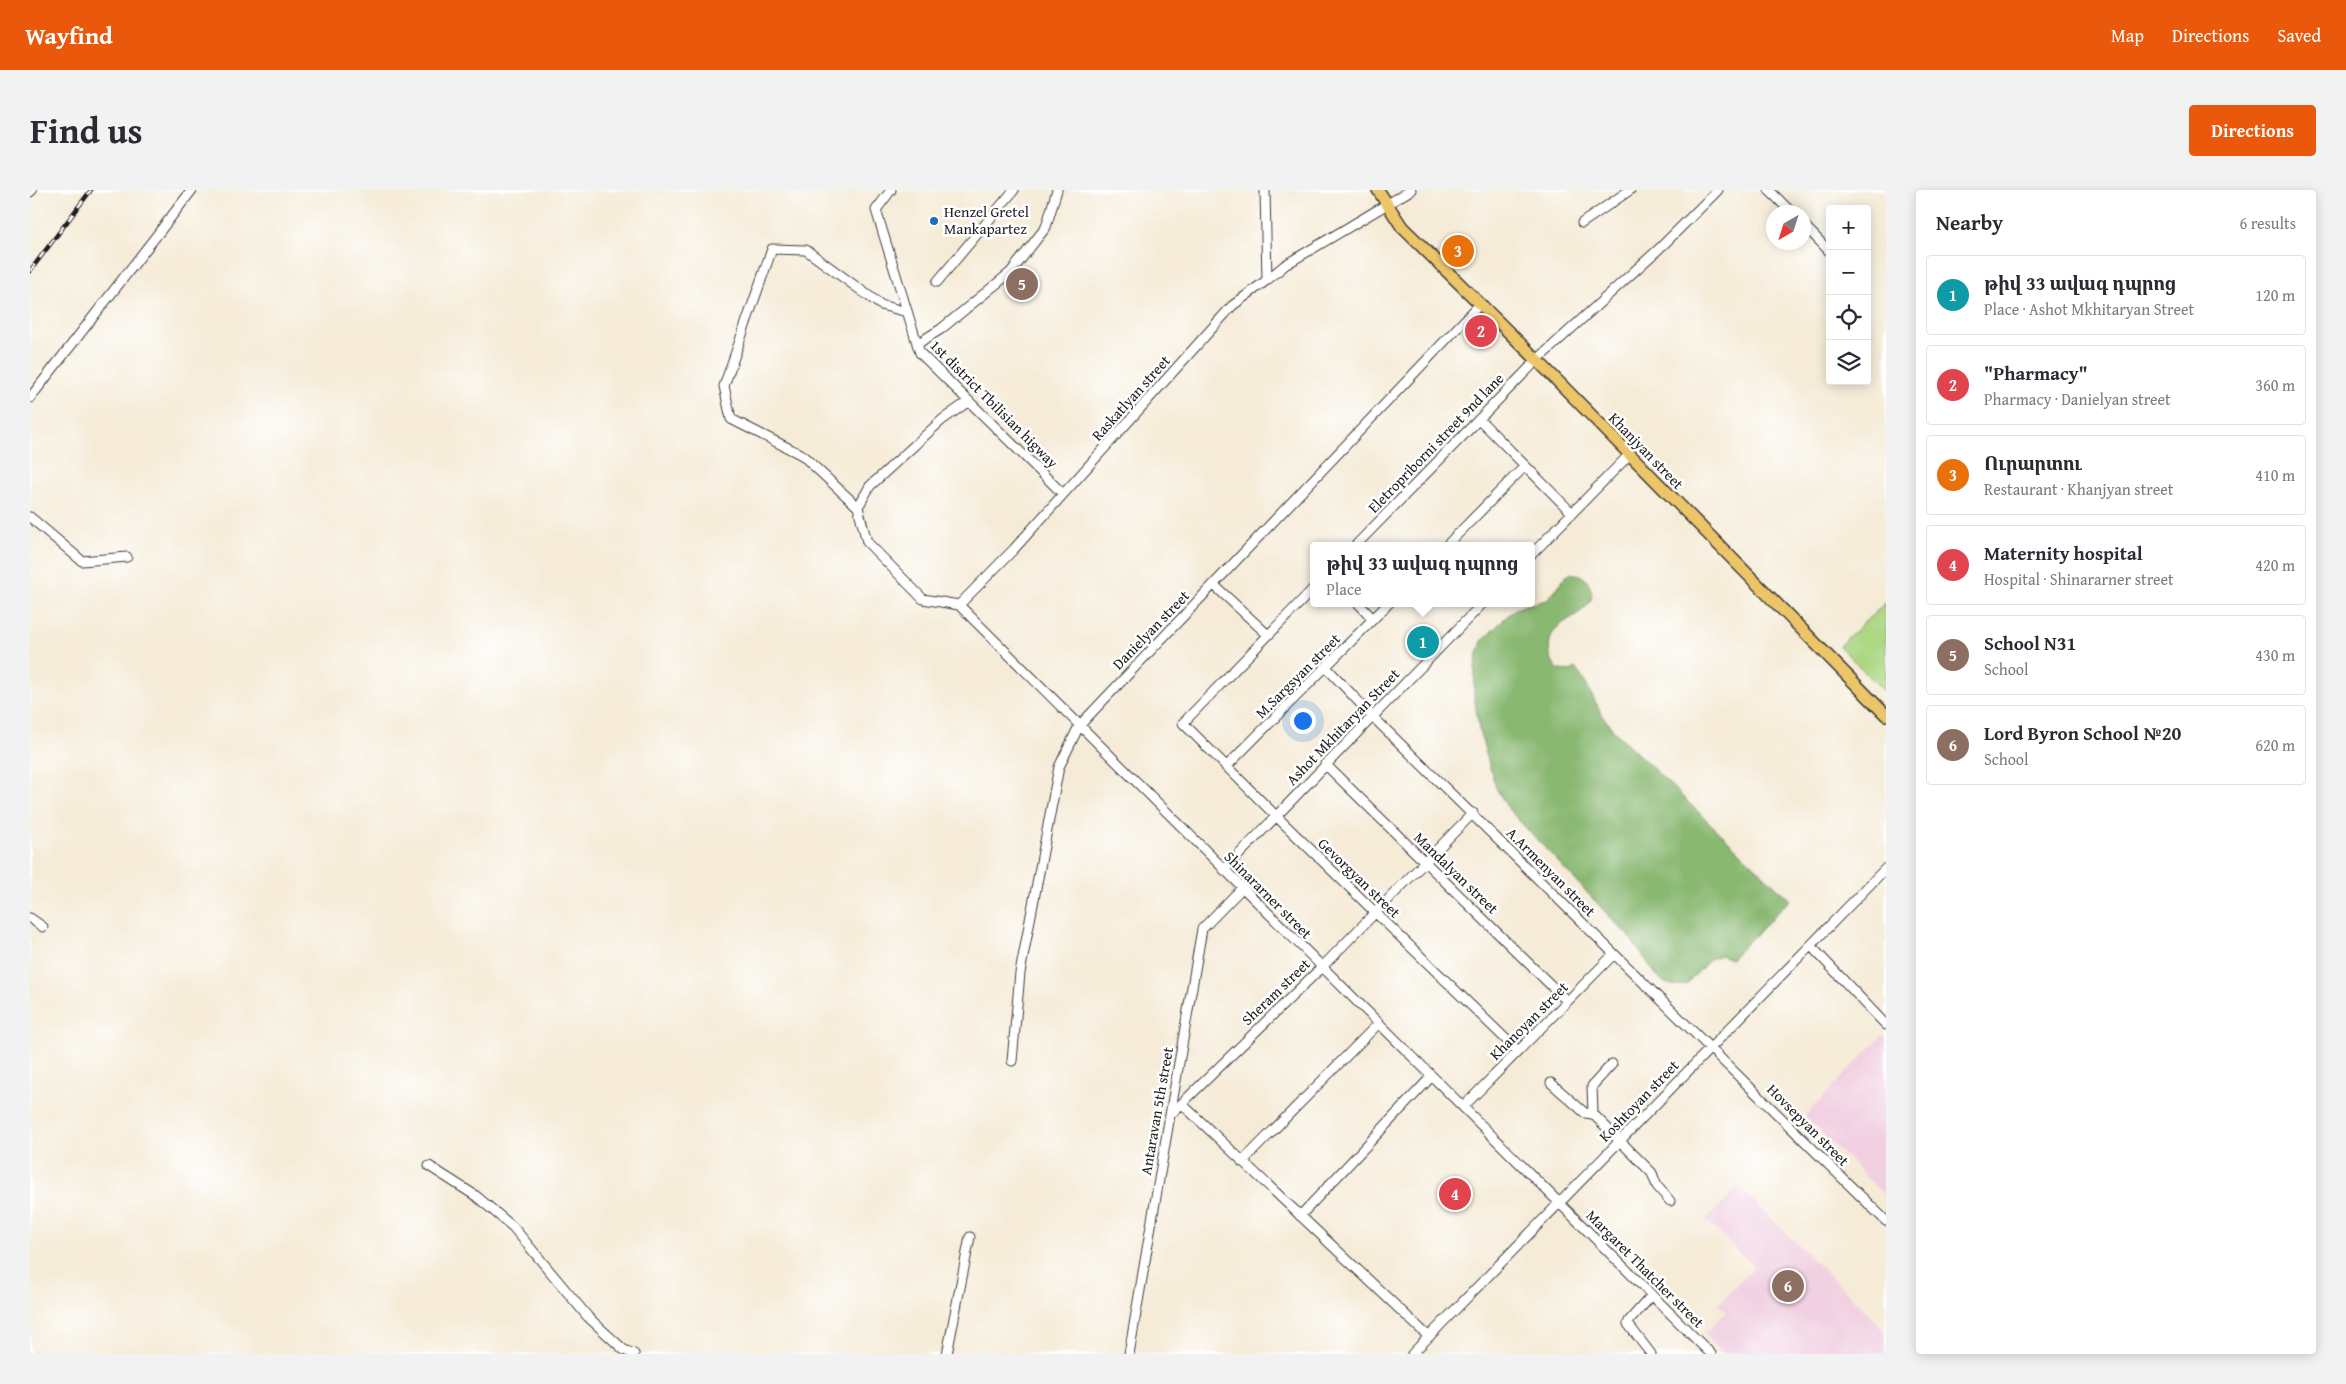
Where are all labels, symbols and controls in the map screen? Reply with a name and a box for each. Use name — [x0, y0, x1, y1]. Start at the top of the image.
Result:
text: Wayfind — [25, 18, 113, 53]
text: Map — [2111, 22, 2144, 49]
text: Directions — [2172, 22, 2249, 49]
text: Saved — [2277, 22, 2321, 49]
text: Find us — [30, 105, 143, 156]
button: Directions — [2189, 105, 2316, 156]
place label: Henzel Gretel Mankapartez — [944, 201, 1029, 239]
north arrow — [1766, 205, 1811, 250]
map controls — [1826, 205, 1871, 385]
button: + — [1826, 205, 1871, 250]
text: Nearby — [1936, 207, 2003, 238]
text: 6 results — [2239, 211, 2296, 235]
marker: Henzel Gretel Mankapartez — [928, 215, 940, 227]
pin: 3 — [1442, 232, 1474, 270]
button: − — [1826, 250, 1871, 295]
pin: 5 — [1006, 265, 1038, 303]
text: թիվ 33 ավագ դպրոց — [1984, 269, 2177, 297]
text: 1 — [1949, 283, 1957, 307]
text: 120 m — [2255, 283, 2295, 307]
button: locate — [1826, 295, 1871, 340]
text: Place · Ashot Mkhitaryan Street — [1984, 297, 2194, 321]
pin: 2 — [1465, 312, 1497, 350]
street label: 1st district Tbilisian higway — [925, 335, 1064, 473]
button: layers — [1826, 340, 1871, 385]
street label: Raskatlyan street — [1087, 350, 1175, 445]
text: "Pharmacy" — [1984, 359, 2088, 387]
street label: Eletropriborni street 9nd lane — [1363, 368, 1508, 517]
text: 2 — [1949, 373, 1957, 397]
text: 360 m — [2255, 373, 2295, 397]
text: Pharmacy · Danielyan street — [1984, 387, 2171, 411]
street label: Khanjyan street — [1604, 408, 1689, 494]
text: Ուրարտու — [1984, 449, 2082, 477]
text: 3 — [1949, 463, 1957, 487]
text: 410 m — [2255, 463, 2295, 487]
text: Restaurant · Khanjyan street — [1984, 477, 2173, 501]
text: Maternity hospital — [1984, 539, 2143, 567]
popup — [1310, 542, 1535, 607]
text: թիվ 33 ավագ դպրոց — [1326, 549, 1519, 577]
text: 4 — [1949, 553, 1957, 577]
text: 420 m — [2255, 553, 2295, 577]
text: Hospital · Shinararner street — [1984, 567, 2174, 591]
text: Place — [1326, 577, 1362, 601]
street label: Danielyan street — [1107, 585, 1194, 674]
pin: 1 — [1407, 623, 1439, 661]
street label: M.Sargsyan street — [1250, 628, 1345, 723]
text: School N31 — [1984, 629, 2076, 657]
text: 5 — [1949, 643, 1957, 667]
text: 430 m — [2255, 643, 2295, 667]
text: School — [1984, 657, 2028, 681]
street label: Ashot Mkhitaryan Street — [1281, 663, 1404, 790]
your location — [1290, 708, 1316, 734]
text: Lord Byron School №20 — [1984, 719, 2181, 747]
text: 6 — [1949, 733, 1957, 757]
text: 620 m — [2255, 733, 2295, 757]
text: School — [1984, 747, 2028, 771]
street label: A.Armenyan street — [1502, 822, 1601, 921]
street label: Mandalyan street — [1410, 827, 1504, 919]
street label: Gevorgyan street — [1314, 833, 1406, 923]
street label: Shinararner street — [1220, 846, 1317, 944]
street label: Sheram street — [1237, 953, 1315, 1030]
street label: Khanoyan street — [1485, 976, 1573, 1065]
street label: Antaravan 5th street — [1135, 1045, 1178, 1177]
street label: Koshtoyan street — [1594, 1055, 1684, 1146]
street label: Hovsepyan street — [1763, 1079, 1855, 1171]
pin: 4 — [1439, 1175, 1471, 1213]
street label: Margaret Thatcher street — [1582, 1205, 1709, 1333]
pin: 6 — [1772, 1267, 1804, 1305]

